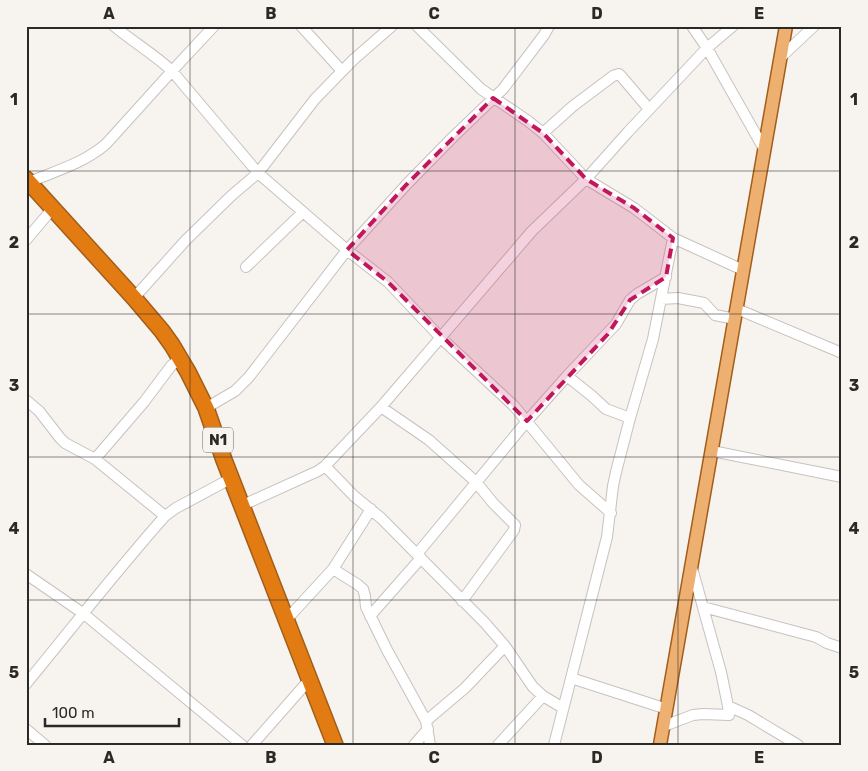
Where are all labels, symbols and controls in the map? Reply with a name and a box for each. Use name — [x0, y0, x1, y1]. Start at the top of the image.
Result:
text: A — [103, 4, 115, 23]
text: B — [265, 4, 277, 23]
text: C — [428, 4, 440, 23]
text: D — [591, 4, 603, 23]
text: E — [754, 4, 764, 23]
text: 1 — [10, 90, 18, 109]
text: 1 — [850, 90, 858, 109]
text: 2 — [9, 233, 19, 252]
text: 2 — [849, 233, 859, 252]
text: 3 — [9, 376, 19, 395]
text: 3 — [849, 376, 859, 395]
road number: N1 — [203, 428, 233, 452]
text: 4 — [9, 519, 20, 538]
text: 4 — [849, 519, 860, 538]
text: 5 — [9, 663, 19, 682]
text: 5 — [849, 663, 859, 682]
scale bar — [45, 696, 179, 728]
text: 100 m — [52, 704, 94, 722]
text: A — [103, 748, 115, 767]
text: B — [265, 748, 277, 767]
text: C — [428, 748, 440, 767]
text: D — [591, 748, 603, 767]
text: E — [754, 748, 764, 767]

